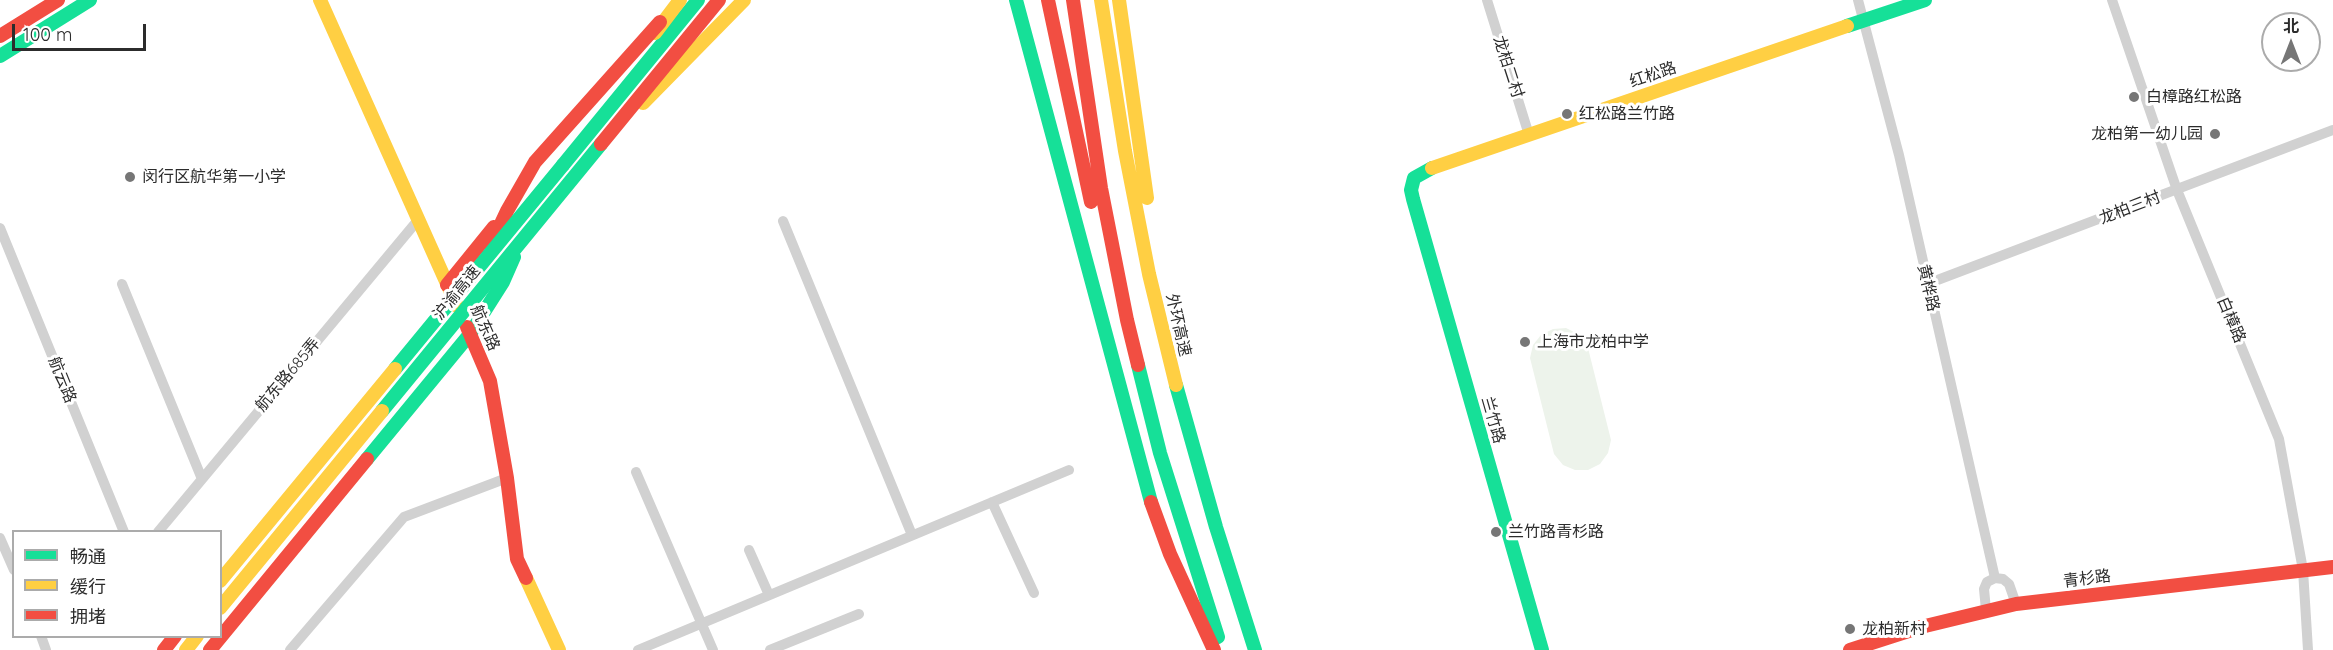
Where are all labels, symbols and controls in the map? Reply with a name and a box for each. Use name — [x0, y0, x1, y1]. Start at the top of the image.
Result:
scale bar — [15, 12, 148, 50]
north arrow — [2261, 12, 2321, 72]
text: 北 — [2283, 16, 2299, 36]
text: 100 m — [23, 23, 72, 46]
street label: 龙柏二村 — [1489, 34, 1527, 100]
street label: 红松路 — [1627, 58, 1679, 92]
place label: 白樟路红松路 — [2146, 87, 2242, 107]
marker: 白樟路红松路 — [2127, 90, 2141, 104]
place label: 红松路兰竹路 — [1579, 104, 1675, 124]
marker: 红松路兰竹路 — [1560, 107, 1574, 121]
place label: 龙柏第一幼儿园 — [2091, 124, 2203, 144]
marker: 龙柏第一幼儿园 — [2208, 127, 2222, 141]
place label: 闵行区航华第一小学 — [142, 167, 286, 187]
marker: 闵行区航华第一小学 — [123, 170, 137, 184]
street label: 龙柏三村 — [2097, 188, 2163, 228]
street label: 沪渝高速 — [429, 262, 485, 324]
street label: 黄桦路 — [1913, 262, 1943, 314]
street label: 外环高速 — [1161, 292, 1195, 358]
street label: 白樟路 — [2213, 294, 2249, 346]
street label: 航东路 — [466, 302, 504, 354]
place label: 上海市龙柏中学 — [1537, 332, 1649, 352]
street label: 航东路685弄 — [252, 334, 324, 416]
marker: 上海市龙柏中学 — [1518, 335, 1532, 349]
street label: 航云路 — [44, 354, 80, 406]
street label: 兰竹路 — [1477, 394, 1509, 446]
place label: 兰竹路青杉路 — [1508, 522, 1604, 542]
marker: 兰竹路青杉路 — [1489, 525, 1503, 539]
legend — [12, 530, 222, 638]
text: 畅通 — [70, 545, 106, 568]
street label: 青杉路 — [2062, 567, 2112, 591]
text: 缓行 — [70, 575, 106, 598]
text: 拥堵 — [70, 605, 106, 628]
place label: 龙柏新村 — [1862, 619, 1926, 639]
marker: 龙柏新村 — [1843, 622, 1857, 636]

